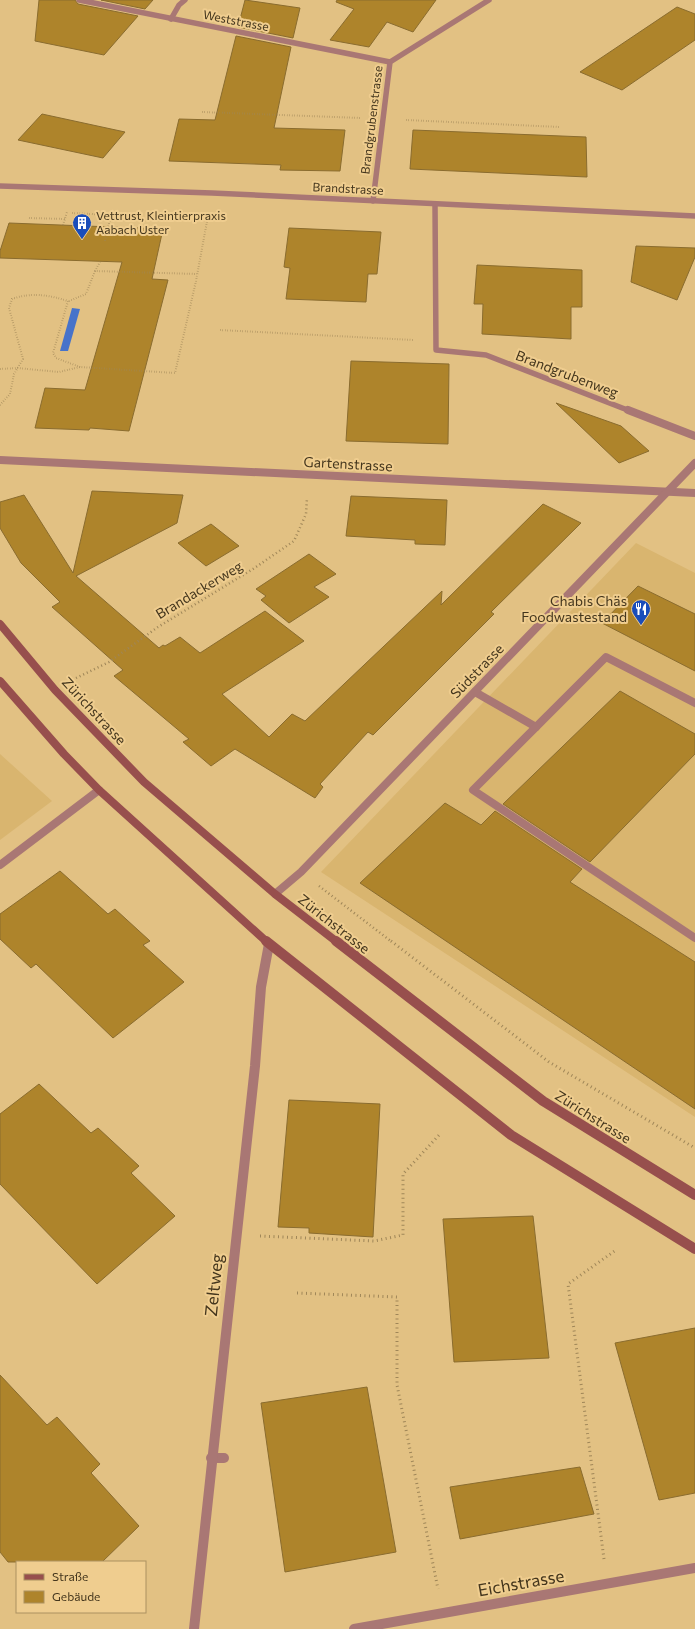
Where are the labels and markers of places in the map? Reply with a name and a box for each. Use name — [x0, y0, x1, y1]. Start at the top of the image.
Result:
place label: Vettrust, Kleintierpraxis Aabach Uster — [96, 208, 226, 236]
building icon: Vettrust, Kleintierpraxis Aabach Uster — [71, 212, 93, 240]
place label: Chabis Chäs Foodwastestand — [521, 592, 627, 625]
restaurant icon: Chabis Chäs Foodwastestand — [630, 598, 652, 626]

